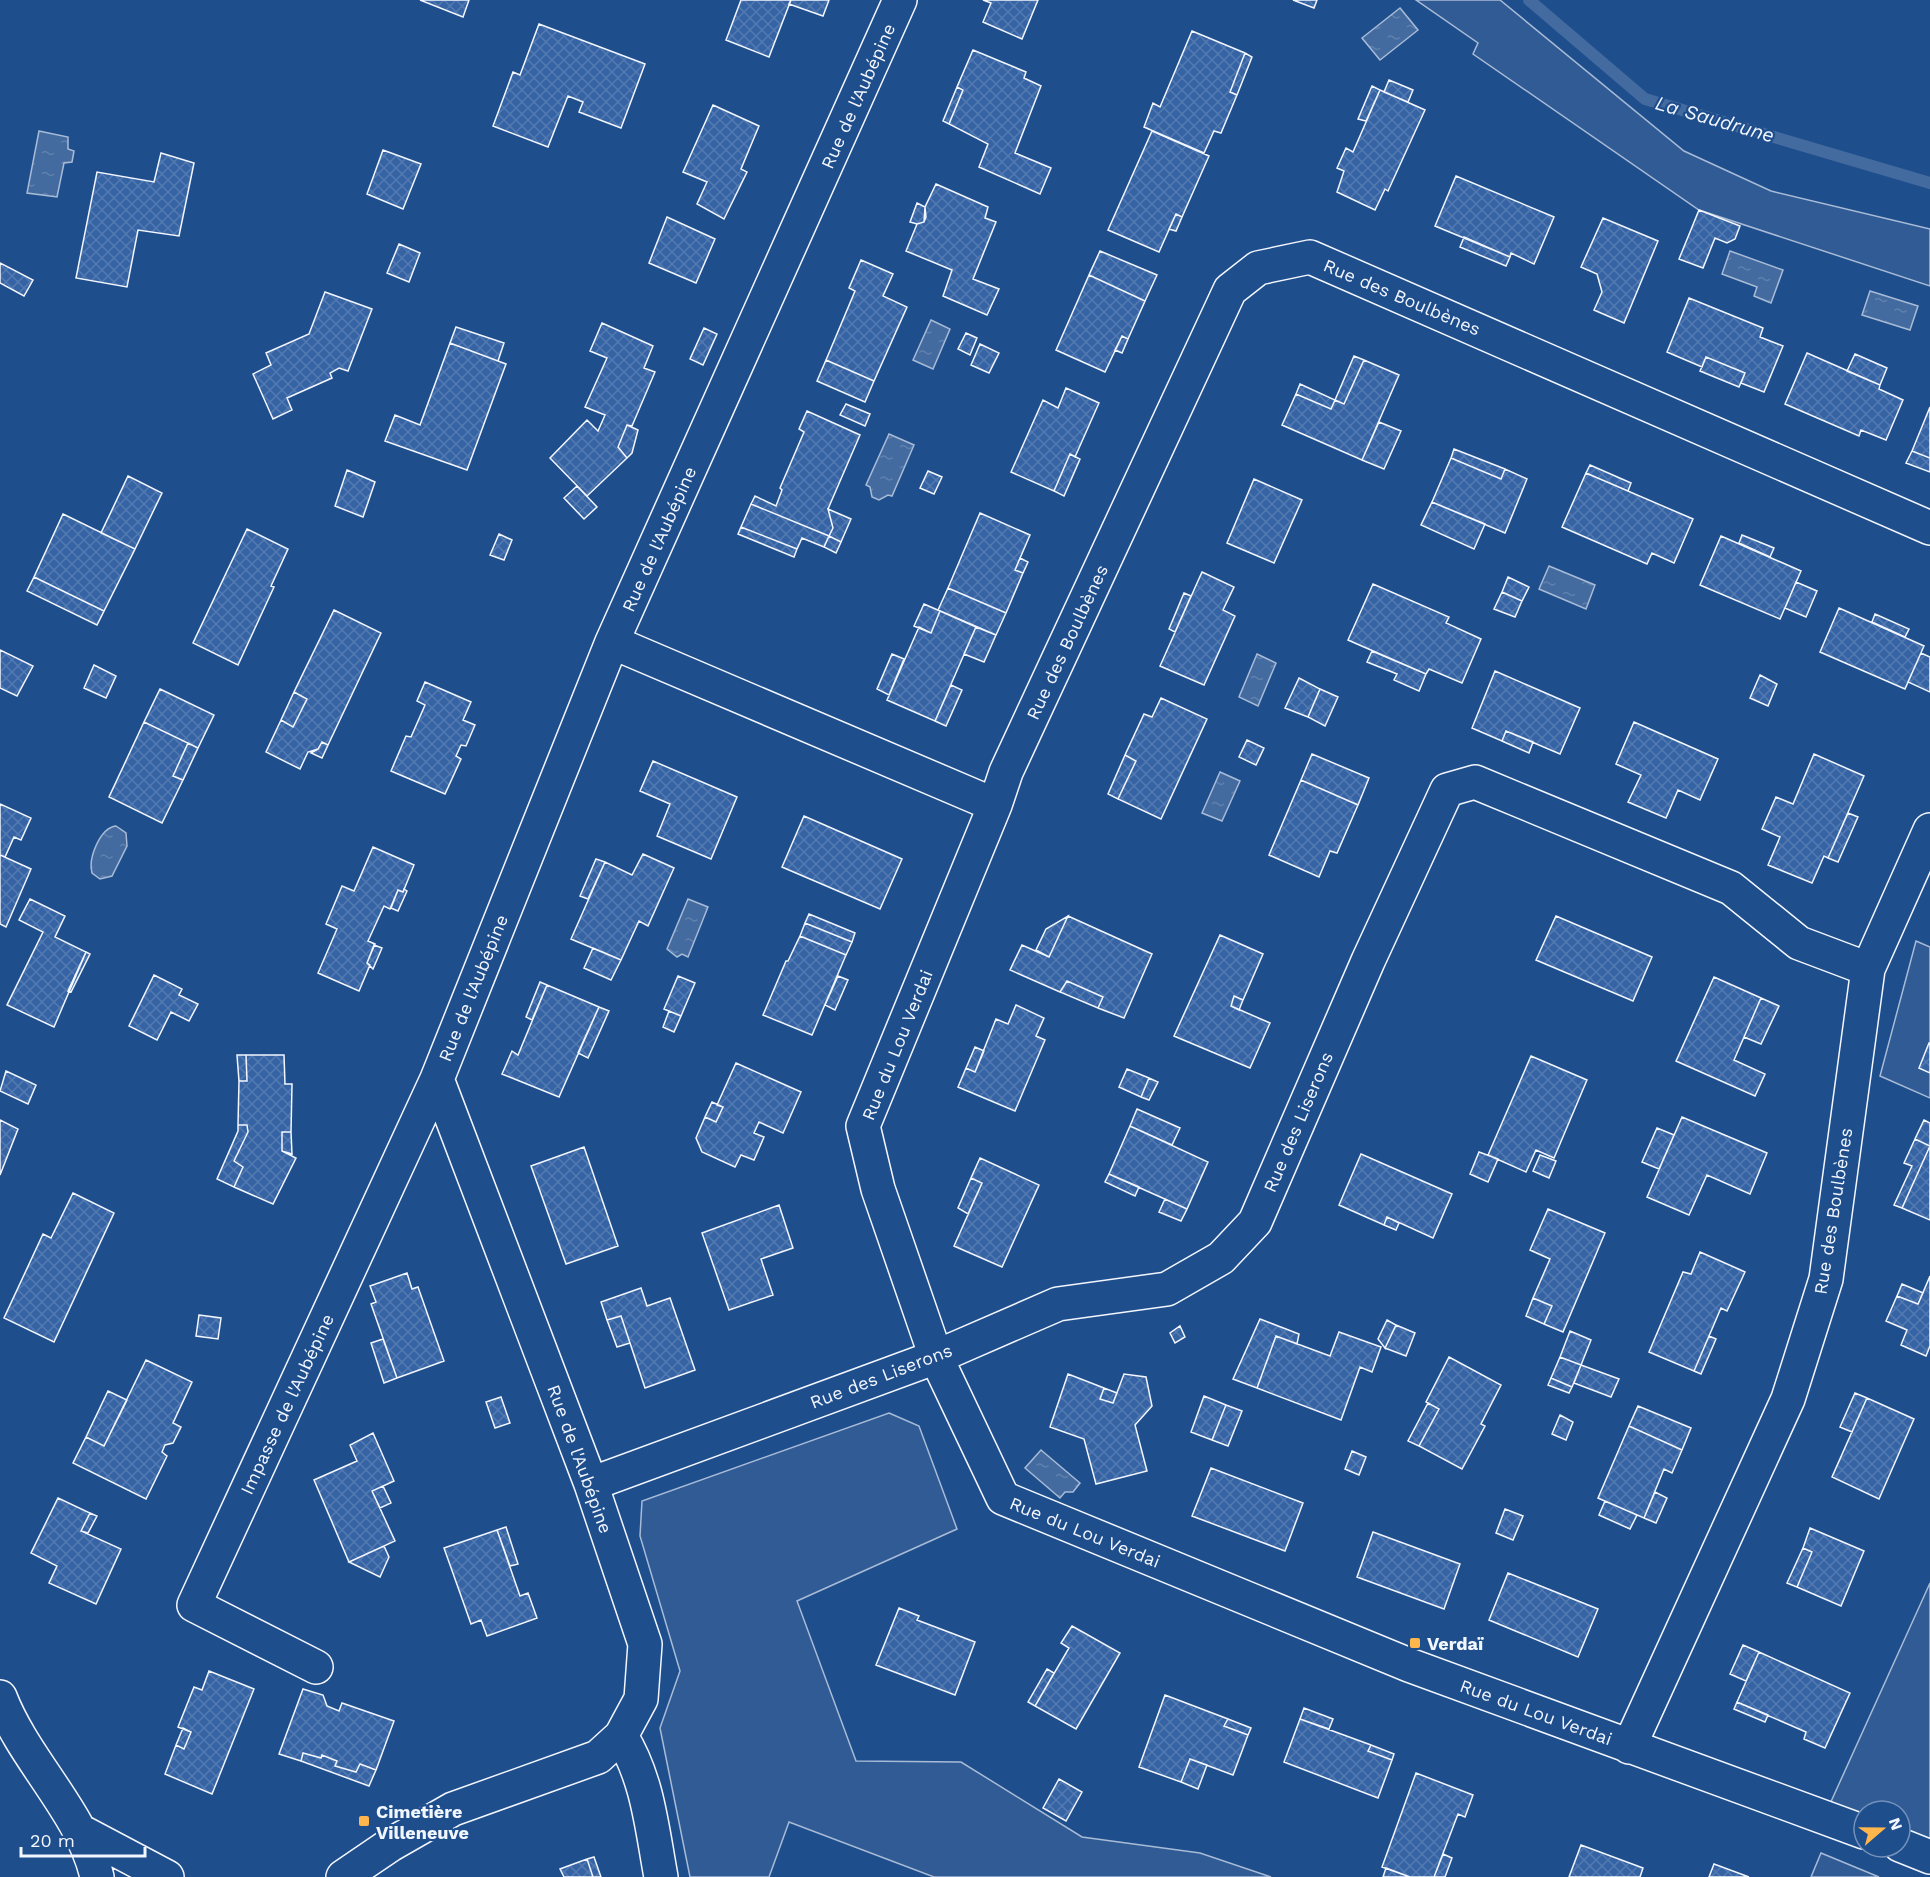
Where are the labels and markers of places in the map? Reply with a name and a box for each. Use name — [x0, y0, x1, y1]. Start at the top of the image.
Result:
place label: Verdaï — [1427, 1633, 1484, 1654]
marker: Verdaï — [1408, 1636, 1422, 1650]
place label: Cimetière Villeneuve — [376, 1801, 469, 1843]
marker: Cimetière Villeneuve — [357, 1814, 371, 1828]

